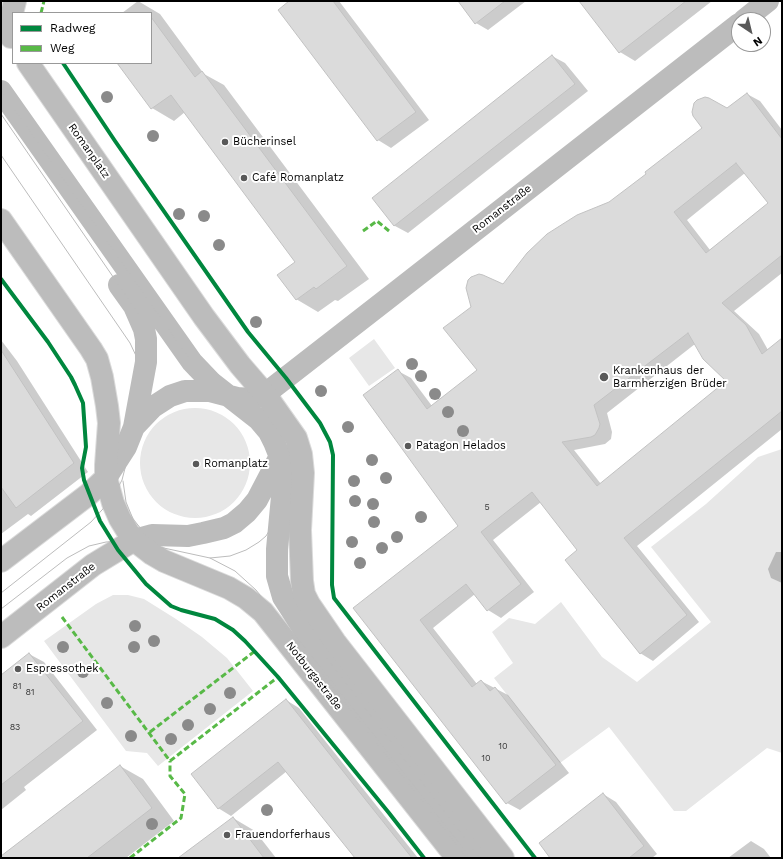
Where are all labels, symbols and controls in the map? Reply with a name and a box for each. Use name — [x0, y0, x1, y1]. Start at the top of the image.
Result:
legend — [12, 12, 152, 64]
north arrow — [731, 12, 771, 52]
text: Radweg — [50, 21, 95, 35]
text: N — [751, 34, 765, 49]
text: Weg — [50, 41, 74, 55]
street label: Romanplatz — [65, 121, 113, 181]
place label: Bücherinsel — [233, 135, 296, 149]
marker: Bücherinsel — [220, 137, 230, 147]
place label: Café Romanplatz — [252, 171, 344, 185]
marker: Café Romanplatz — [239, 173, 249, 183]
street label: Romanstraße — [470, 182, 534, 236]
place label: Krankenhaus der Barmherzigen Brüder — [613, 364, 727, 390]
marker: Krankenhaus der Barmherzigen Brüder — [598, 371, 610, 383]
place label: Patagon Helados — [416, 439, 506, 453]
marker: Patagon Helados — [403, 441, 413, 451]
place label: Romanplatz — [204, 457, 268, 471]
marker: Romanplatz — [191, 459, 201, 469]
house number: 5 — [484, 502, 490, 512]
street label: Romanstraße — [34, 560, 98, 614]
street label: Notburgastraße — [283, 639, 345, 713]
place label: Espressothek — [26, 662, 98, 676]
marker: Espressothek — [13, 664, 23, 674]
house number: 81 — [12, 681, 22, 691]
house number: 81 — [25, 687, 35, 697]
house number: 83 — [10, 722, 20, 732]
house number: 10 — [498, 741, 508, 751]
house number: 10 — [481, 753, 491, 763]
place label: Frauendorferhaus — [235, 828, 330, 842]
marker: Frauendorferhaus — [222, 830, 232, 840]

